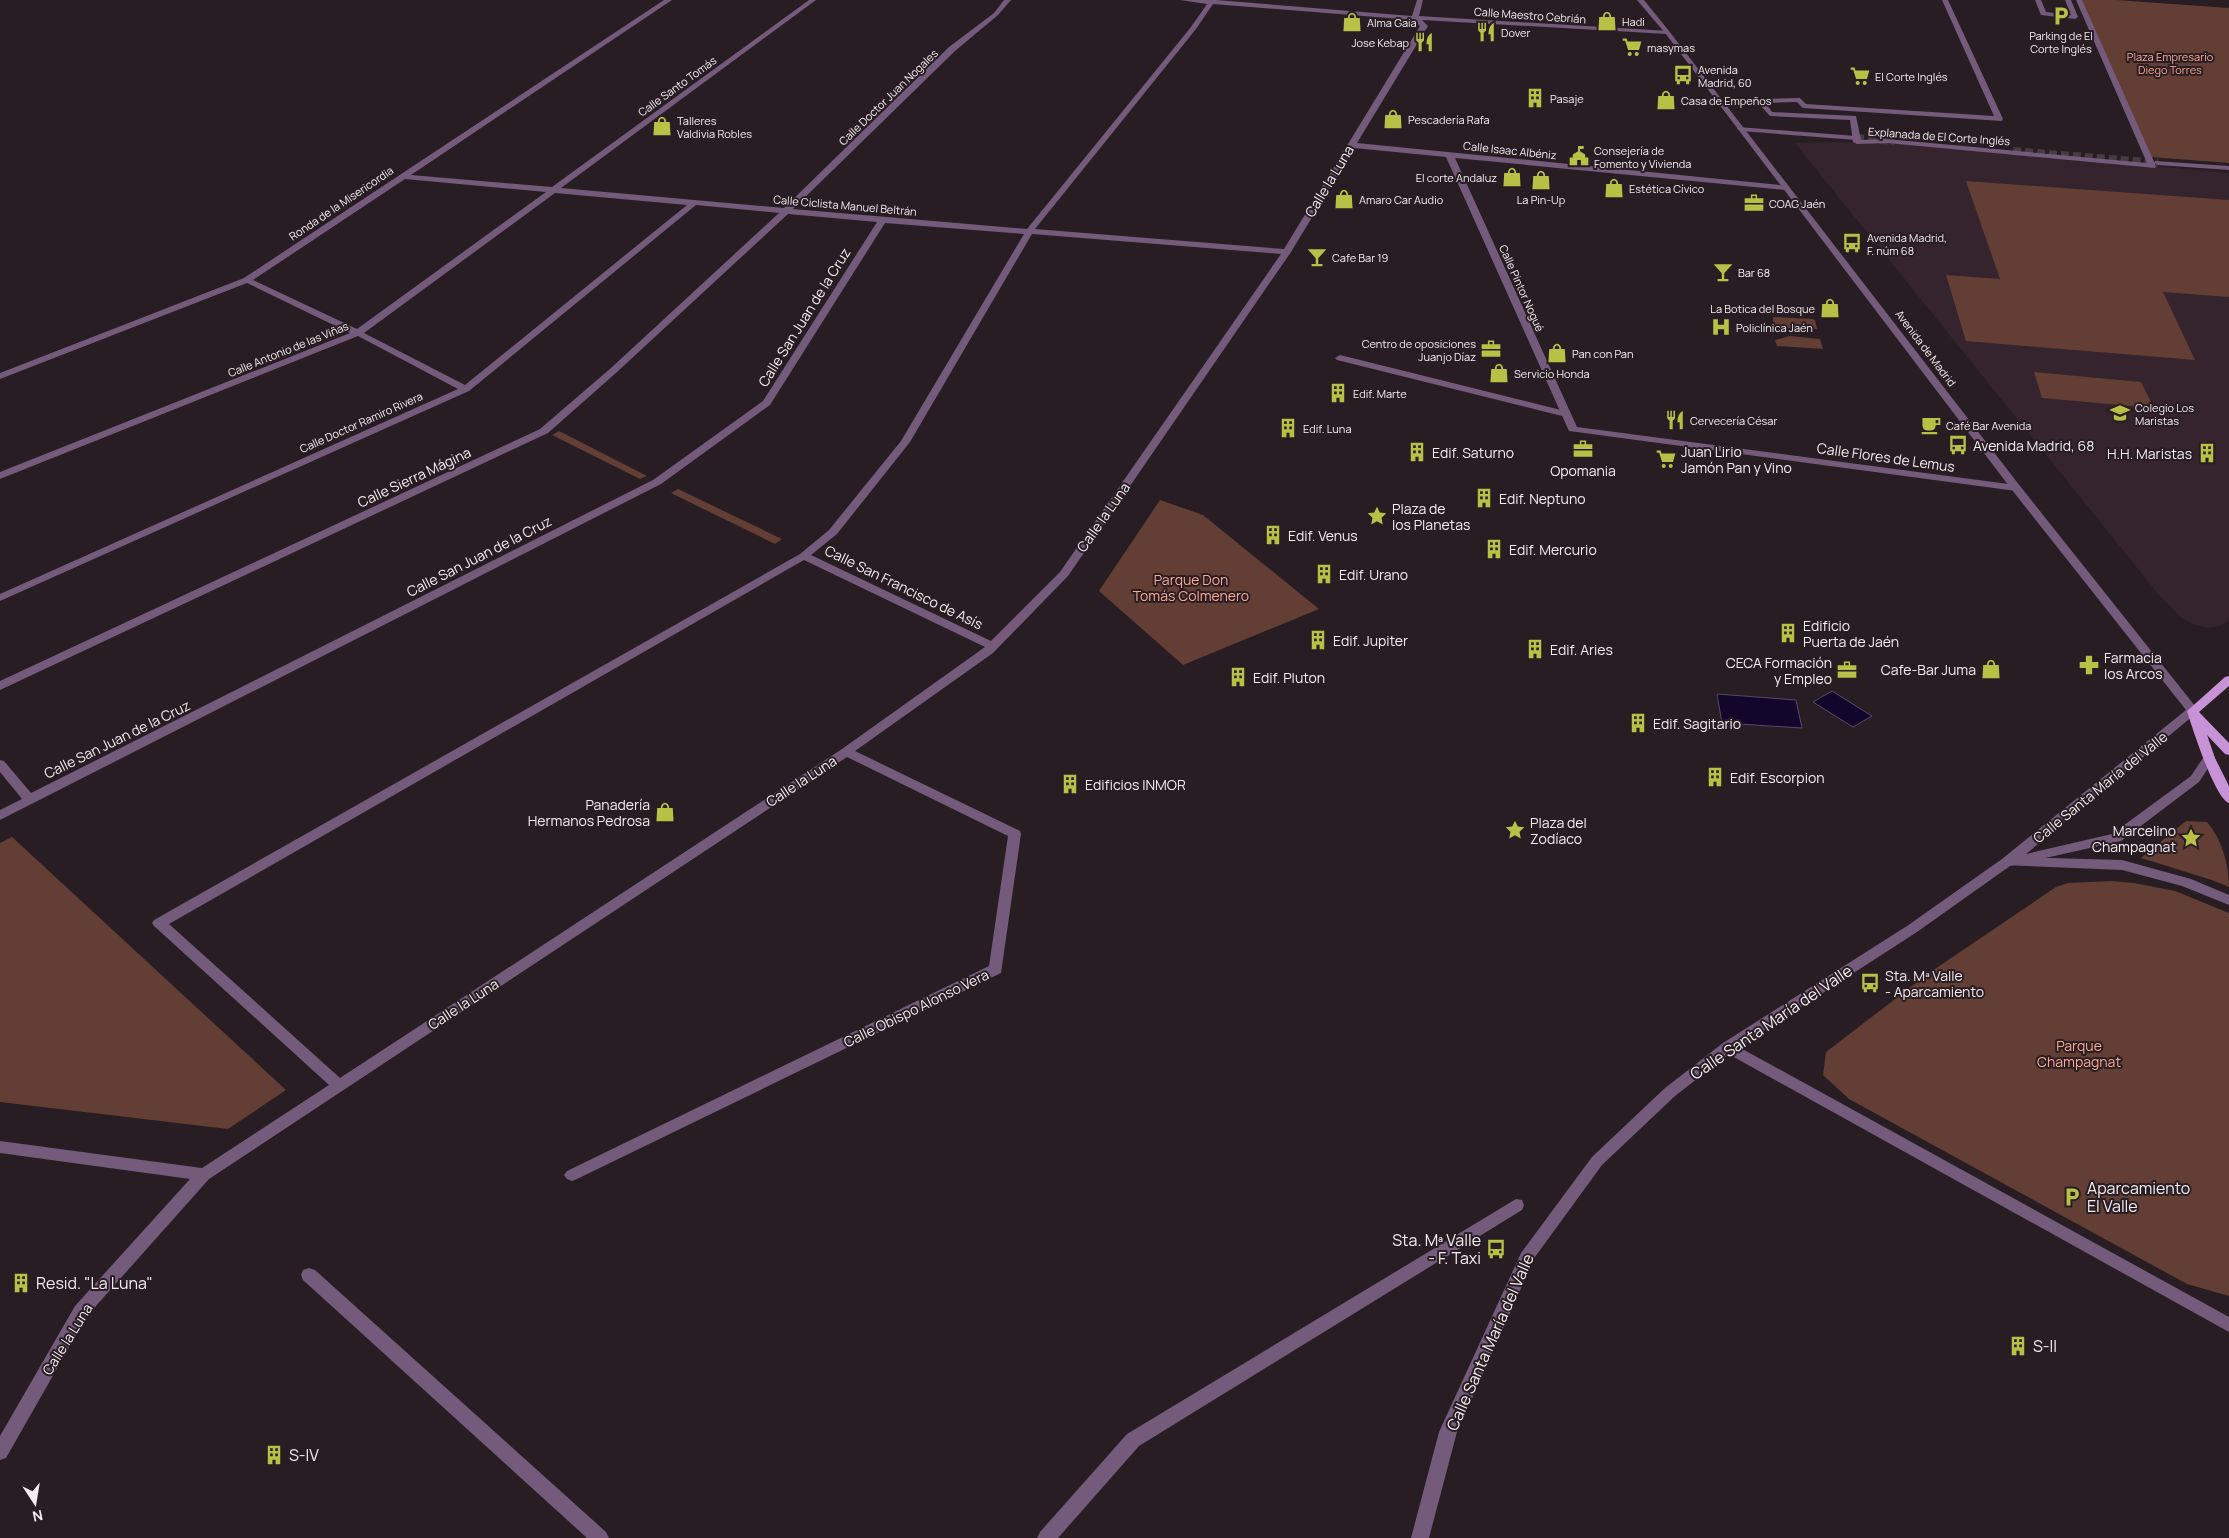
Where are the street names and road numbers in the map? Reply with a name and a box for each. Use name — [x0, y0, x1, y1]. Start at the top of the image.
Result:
street label: Calle Maestro Cebrián — [1473, 4, 1587, 26]
street label: Calle Doctor Juan Nogales — [835, 45, 941, 148]
street label: Calle Santo Tomás — [635, 52, 719, 120]
street label: Explanada de El Corte Inglés — [1867, 124, 2011, 148]
street label: Calle Isaac Albéniz — [1463, 138, 1558, 162]
street label: Calle la Luna — [1300, 142, 1358, 220]
street label: Ronda de la Misericordia — [286, 162, 396, 244]
street label: Calle Ciclista Manuel Beltrán — [773, 191, 917, 219]
street label: Calle Pintor Nogué — [1496, 242, 1548, 334]
street label: Calle San Juan de la Cruz — [753, 244, 855, 390]
street label: Avenida de Madrid — [1892, 307, 1960, 389]
street label: Calle Antonio de las Viñas — [225, 318, 351, 380]
street label: Calle Doctor Ramiro Rivera — [297, 388, 425, 456]
street label: Calle Flores de Lemus — [1816, 438, 1956, 476]
street label: Calle Sierra Mágina — [354, 442, 474, 512]
street label: Calle la Luna — [1072, 478, 1134, 556]
street label: Calle San Juan de la Cruz — [403, 511, 555, 601]
street label: Calle San Francisco de Asís — [822, 540, 986, 634]
street label: Calle San Juan de la Cruz — [41, 695, 193, 783]
street label: Calle Santa María del Valle — [2029, 727, 2171, 847]
street label: Calle la Luna — [762, 751, 840, 811]
street label: Calle Santa María del Valle — [1685, 959, 1857, 1085]
street label: Calle Obispo Alonso Vera — [840, 965, 992, 1051]
street label: Calle la Luna — [424, 974, 502, 1034]
street label: Calle Santa María del Valle — [1441, 1250, 1539, 1434]
street label: Calle la Luna — [38, 1300, 96, 1378]

